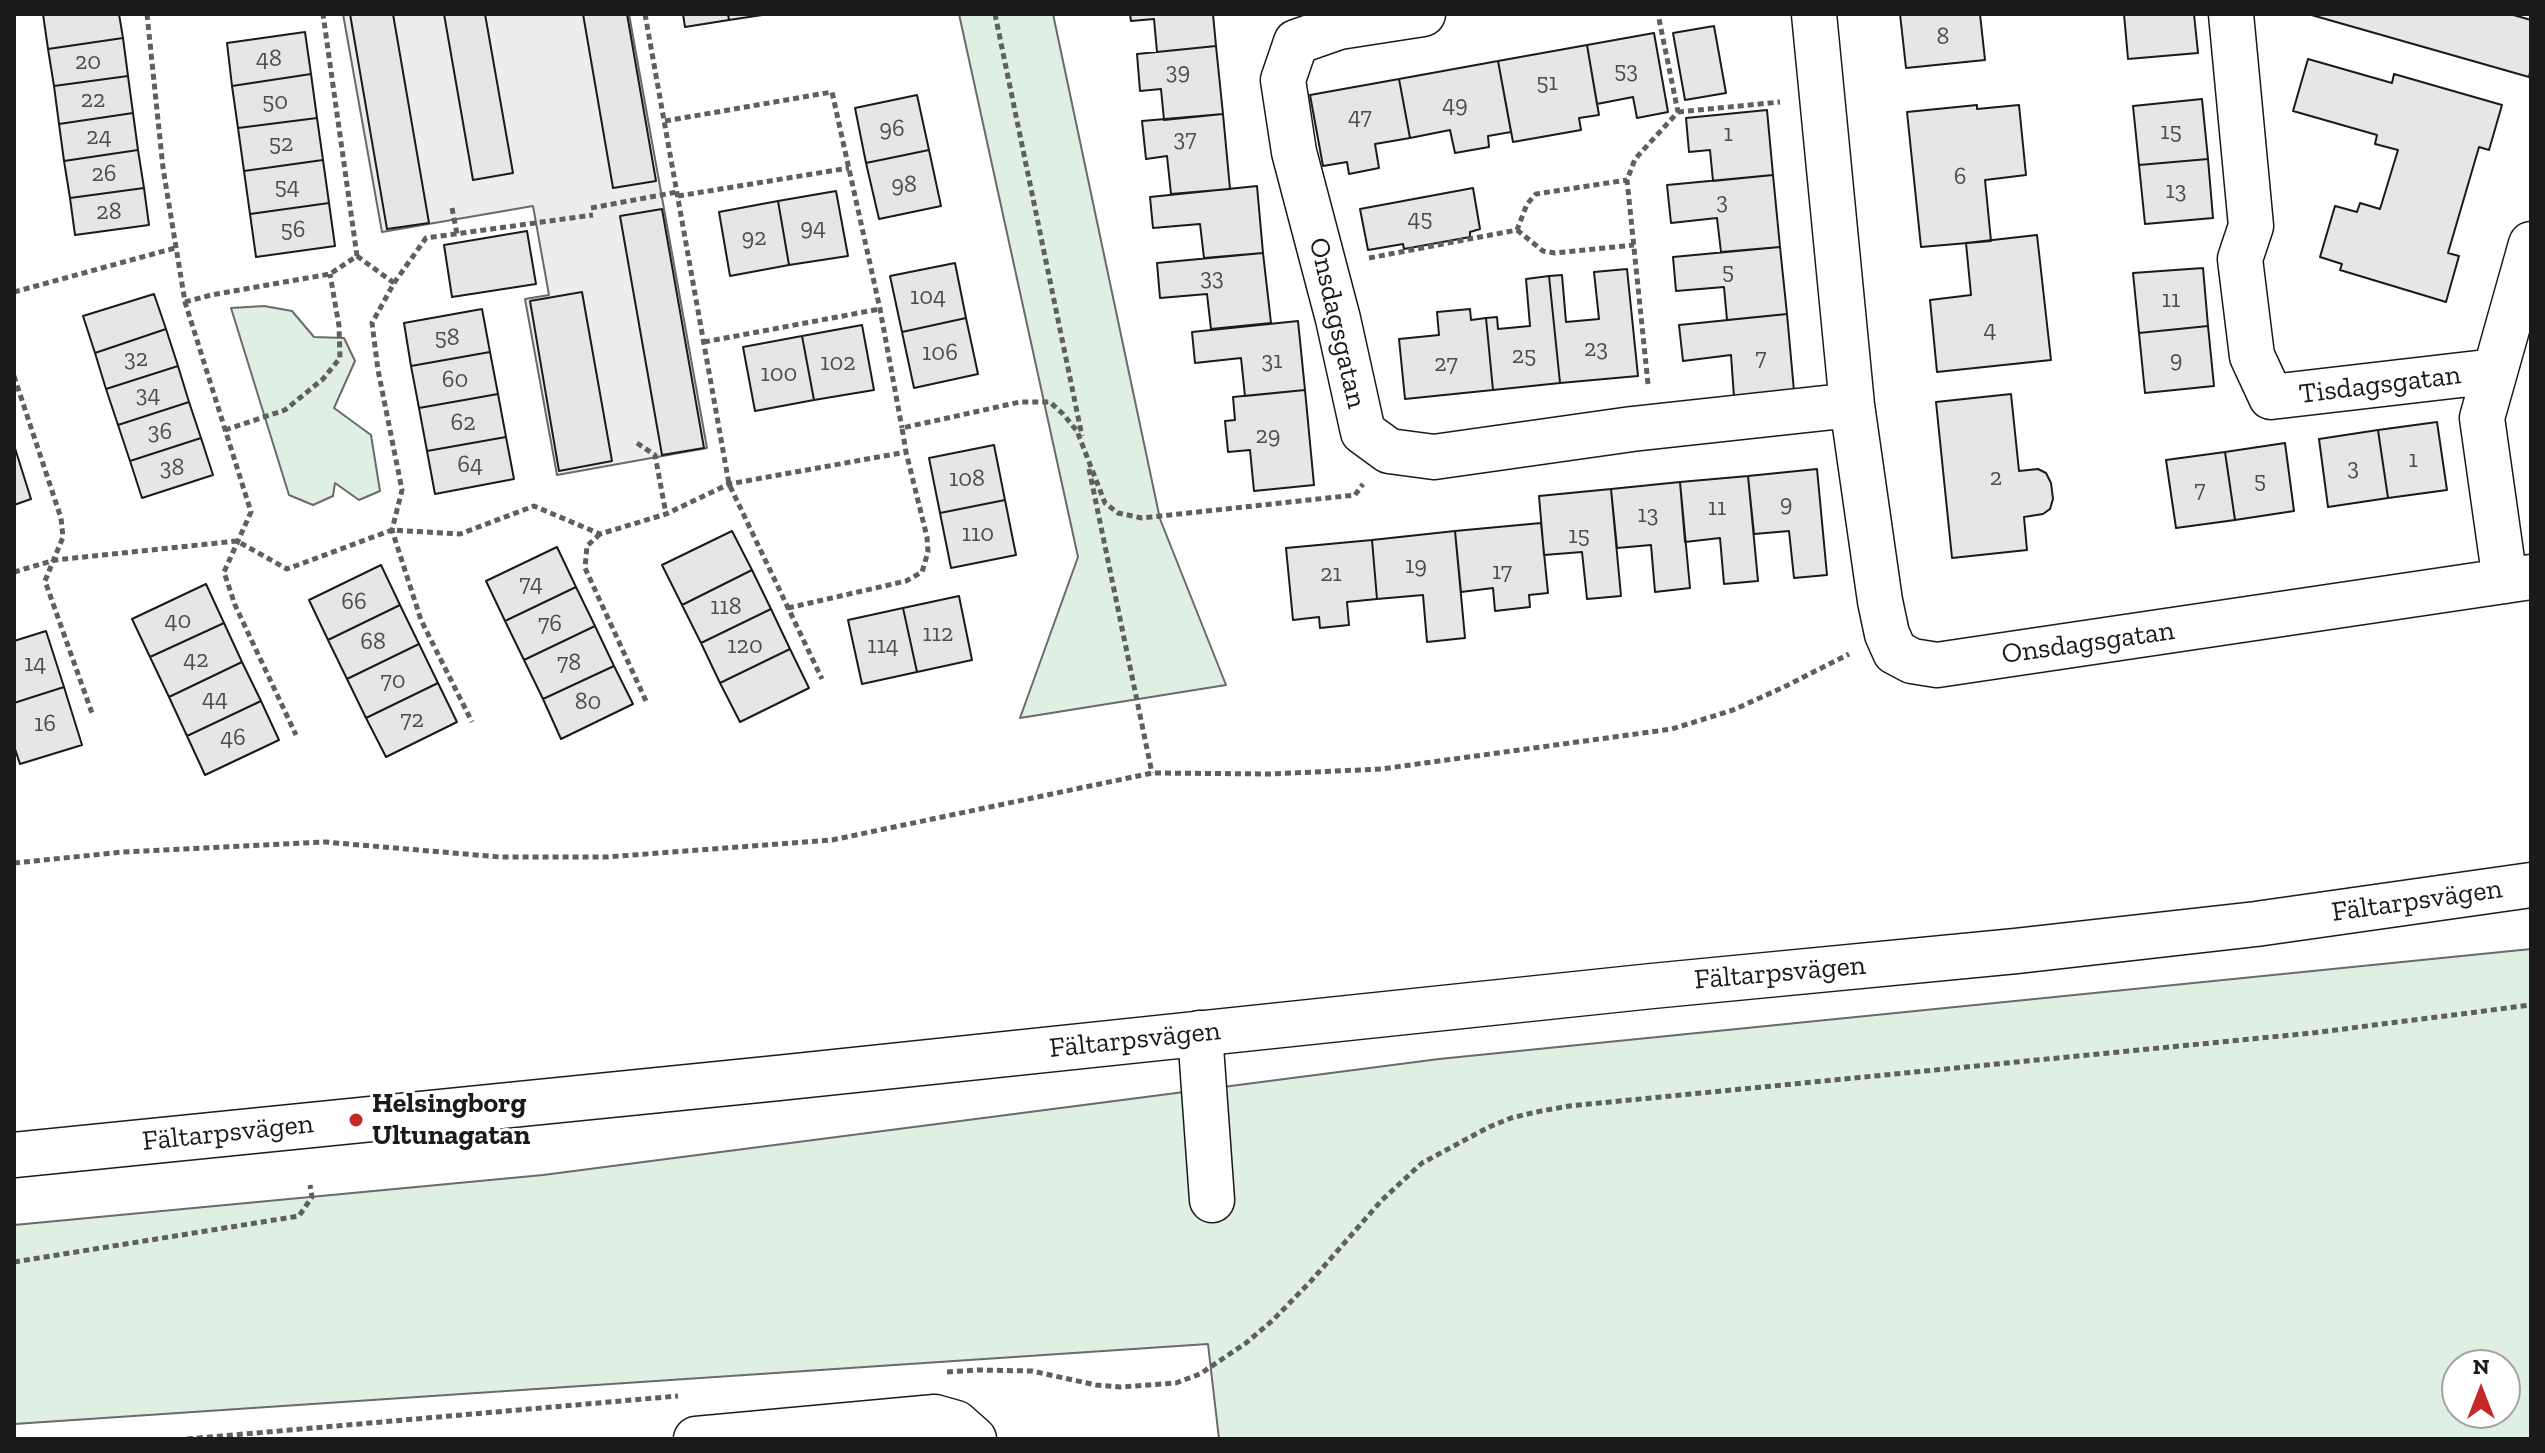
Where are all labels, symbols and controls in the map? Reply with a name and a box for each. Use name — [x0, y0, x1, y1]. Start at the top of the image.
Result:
house number: 8 — [1937, 23, 1949, 51]
house number: 48 — [256, 45, 282, 73]
house number: 20 — [75, 48, 101, 76]
house number: 53 — [1614, 57, 1638, 85]
house number: 39 — [1166, 58, 1190, 86]
house number: 51 — [1536, 69, 1558, 97]
house number: 22 — [81, 86, 105, 114]
house number: 50 — [262, 88, 288, 116]
house number: 49 — [1442, 91, 1468, 119]
house number: 47 — [1348, 103, 1372, 131]
house number: 96 — [879, 115, 905, 143]
house number: 15 — [2160, 118, 2182, 146]
house number: 1 — [1723, 120, 1733, 148]
house number: 24 — [86, 123, 112, 151]
house number: 37 — [1173, 125, 1197, 153]
house number: 52 — [269, 130, 293, 158]
house number: 26 — [91, 160, 117, 188]
house number: 6 — [1954, 163, 1966, 191]
house number: 98 — [891, 171, 917, 199]
house number: 54 — [274, 173, 300, 201]
house number: 13 — [2166, 177, 2186, 205]
house number: 3 — [1716, 188, 1728, 216]
house number: 28 — [96, 198, 122, 226]
house number: 45 — [1407, 205, 1433, 233]
house number: 94 — [800, 214, 826, 242]
house number: 56 — [280, 216, 306, 244]
house number: 92 — [741, 224, 767, 252]
street label: Onsdagsgatan — [1301, 234, 1373, 412]
house number: 5 — [1722, 258, 1734, 286]
house number: 33 — [1200, 264, 1224, 292]
house number: 104 — [910, 283, 946, 311]
house number: 11 — [2162, 286, 2180, 314]
house number: 4 — [1984, 316, 1996, 344]
house number: 58 — [434, 324, 460, 352]
house number: 23 — [1584, 335, 1608, 363]
house number: 106 — [922, 339, 958, 367]
house number: 25 — [1512, 342, 1536, 370]
house number: 7 — [1755, 344, 1767, 372]
house number: 32 — [124, 345, 148, 373]
house number: 9 — [2170, 346, 2182, 374]
house number: 31 — [1262, 347, 1282, 375]
house number: 102 — [820, 349, 856, 377]
house number: 27 — [1434, 350, 1458, 378]
street label: Tisdagsgatan — [2297, 358, 2463, 412]
house number: 100 — [761, 360, 797, 388]
house number: 60 — [442, 366, 468, 394]
house number: 34 — [136, 381, 160, 409]
house number: 62 — [450, 409, 476, 437]
house number: 36 — [148, 418, 172, 446]
house number: 29 — [1255, 422, 1281, 450]
house number: 1 — [2408, 446, 2418, 474]
house number: 64 — [457, 451, 483, 479]
house number: 38 — [160, 454, 184, 482]
house number: 3 — [2347, 454, 2359, 482]
house number: 2 — [1990, 464, 2002, 492]
house number: 108 — [949, 465, 985, 493]
house number: 5 — [2254, 467, 2266, 495]
house number: 7 — [2194, 476, 2206, 504]
house number: 9 — [1780, 490, 1792, 518]
house number: 11 — [1708, 494, 1726, 522]
house number: 13 — [1638, 501, 1658, 529]
house number: 110 — [962, 520, 994, 548]
house number: 15 — [1568, 522, 1590, 550]
house number: 19 — [1405, 552, 1427, 580]
house number: 17 — [1492, 558, 1512, 586]
house number: 21 — [1320, 560, 1342, 588]
house number: 74 — [519, 570, 543, 598]
house number: 66 — [341, 588, 367, 616]
house number: 118 — [710, 593, 742, 621]
house number: 40 — [165, 607, 191, 635]
house number: 76 — [538, 610, 562, 638]
street label: Onsdagsgatan — [1999, 614, 2177, 672]
house number: 112 — [923, 620, 953, 648]
house number: 68 — [360, 628, 386, 656]
house number: 120 — [727, 632, 763, 660]
house number: 114 — [867, 632, 899, 660]
house number: 42 — [183, 646, 209, 674]
house number: 78 — [557, 649, 581, 677]
house number: 14 — [24, 650, 46, 678]
house number: 70 — [380, 667, 406, 695]
house number: 44 — [202, 685, 228, 713]
house number: 80 — [575, 688, 601, 716]
house number: 72 — [400, 706, 424, 734]
house number: 16 — [34, 710, 56, 738]
house number: 46 — [220, 724, 246, 752]
street label: Fältarpsvägen — [2330, 872, 2504, 930]
street label: Fältarpsvägen — [1693, 949, 1867, 997]
street label: Fältarpsvägen — [1048, 1014, 1222, 1066]
place label: Helsingborg Ultunagatan — [372, 1087, 530, 1153]
street label: Fältarpsvägen — [141, 1107, 315, 1159]
marker: Helsingborg Ultunagatan — [347, 1111, 365, 1129]
north arrow — [2441, 1349, 2521, 1429]
text: N — [2473, 1353, 2489, 1380]

